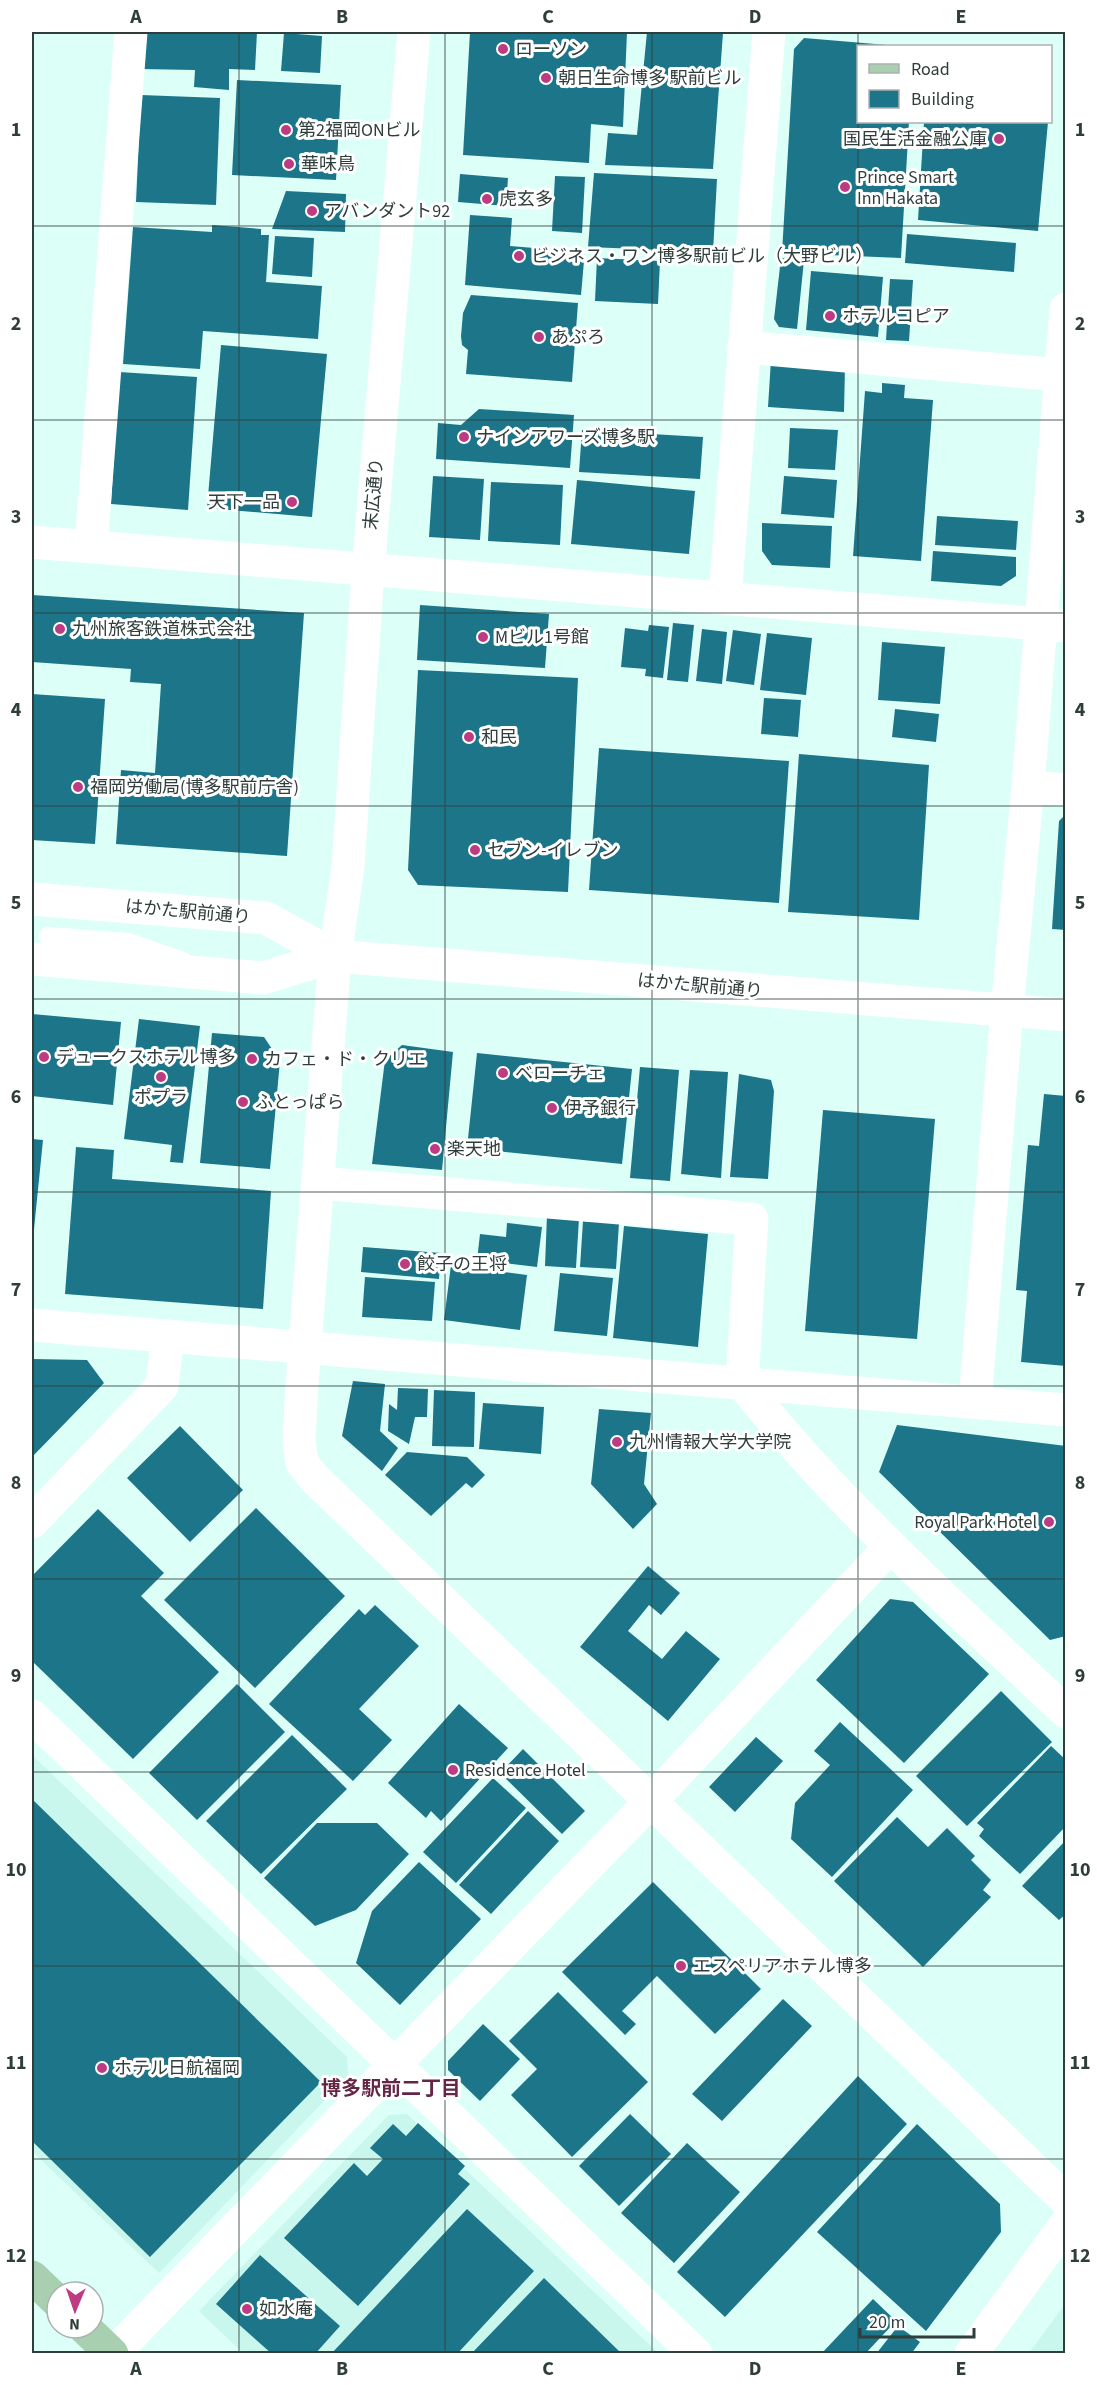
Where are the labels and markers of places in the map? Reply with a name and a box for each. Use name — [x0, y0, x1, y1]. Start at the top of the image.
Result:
place label: ローソン — [515, 37, 587, 62]
marker: ローソン — [496, 42, 510, 56]
place label: 朝日生命博多 駅前ビル — [558, 66, 742, 91]
marker: 朝日生命博多 駅前ビル — [539, 71, 553, 85]
place label: 第2福岡ONビル — [298, 118, 421, 143]
marker: 第2福岡ONビル — [279, 123, 293, 137]
place label: 国民生活金融公庫 — [843, 127, 987, 152]
marker: 国民生活金融公庫 — [992, 132, 1006, 146]
place label: 華味鳥 — [301, 152, 355, 177]
marker: 華味鳥 — [282, 157, 296, 171]
place label: Prince Smart Inn Hakata — [857, 165, 954, 211]
marker: Prince Smart Inn Hakata — [838, 180, 852, 194]
place label: 虎玄多 — [499, 187, 553, 212]
marker: 虎玄多 — [480, 192, 494, 206]
place label: アバンダント92 — [324, 199, 450, 224]
marker: アバンダント92 — [305, 204, 319, 218]
place label: ビジネス・ワン博多駅前ビル（大野ビル） — [531, 244, 873, 269]
marker: ビジネス・ワン博多駅前ビル（大野ビル） — [512, 249, 526, 263]
place label: ホテルコピア — [842, 304, 950, 329]
marker: ホテルコピア — [823, 309, 837, 323]
place label: あぷろ — [551, 325, 605, 350]
marker: あぷろ — [532, 330, 546, 344]
place label: ナインアワーズ博多駅 — [476, 425, 655, 450]
marker: ナインアワーズ博多駅 — [457, 430, 471, 444]
place label: 天下一品 — [208, 490, 280, 515]
marker: 天下一品 — [285, 495, 299, 509]
place label: 九州旅客鉄道株式会社 — [72, 617, 252, 642]
marker: 九州旅客鉄道株式会社 — [53, 622, 67, 636]
place label: Mビル1号館 — [495, 625, 589, 650]
marker: Mビル1号館 — [476, 630, 490, 644]
place label: 和民 — [481, 725, 517, 750]
marker: 和民 — [462, 730, 476, 744]
place label: 福岡労働局(博多駅前庁舎) — [90, 775, 299, 800]
marker: 福岡労働局(博多駅前庁舎) — [71, 780, 85, 794]
place label: セブン-イレブン — [487, 838, 619, 863]
marker: セブン-イレブン — [468, 843, 482, 857]
place label: デュークスホテル博多 — [56, 1045, 235, 1070]
place label: カフェ・ド・クリエ — [264, 1047, 426, 1072]
marker: デュークスホテル博多 — [37, 1050, 51, 1064]
marker: カフェ・ド・クリエ — [245, 1052, 259, 1066]
place label: ベローチェ — [515, 1061, 605, 1086]
marker: ベローチェ — [496, 1066, 510, 1080]
marker: ポプラ — [154, 1070, 168, 1084]
place label: ポプラ — [134, 1085, 188, 1110]
place label: ふとっぱら — [255, 1090, 344, 1115]
marker: ふとっぱら — [236, 1095, 250, 1109]
place label: 伊予銀行 — [564, 1096, 636, 1121]
marker: 伊予銀行 — [545, 1101, 559, 1115]
place label: 楽天地 — [447, 1137, 501, 1162]
marker: 楽天地 — [428, 1142, 442, 1156]
place label: 餃子の王将 — [417, 1252, 507, 1277]
marker: 餃子の王将 — [398, 1257, 412, 1271]
place label: 九州情報大学大学院 — [629, 1430, 791, 1455]
marker: 九州情報大学大学院 — [610, 1435, 624, 1449]
place label: Royal Park Hotel — [914, 1510, 1037, 1535]
marker: Royal Park Hotel — [1042, 1515, 1056, 1529]
place label: Residence Hotel — [465, 1758, 586, 1783]
marker: Residence Hotel — [446, 1763, 460, 1777]
place label: エスペリアホテル博多 — [693, 1954, 872, 1979]
marker: エスペリアホテル博多 — [674, 1959, 688, 1973]
place label: ホテル日航福岡 — [114, 2056, 240, 2081]
marker: ホテル日航福岡 — [95, 2061, 109, 2075]
place label: 如水庵 — [259, 2297, 313, 2322]
marker: 如水庵 — [240, 2302, 254, 2316]

